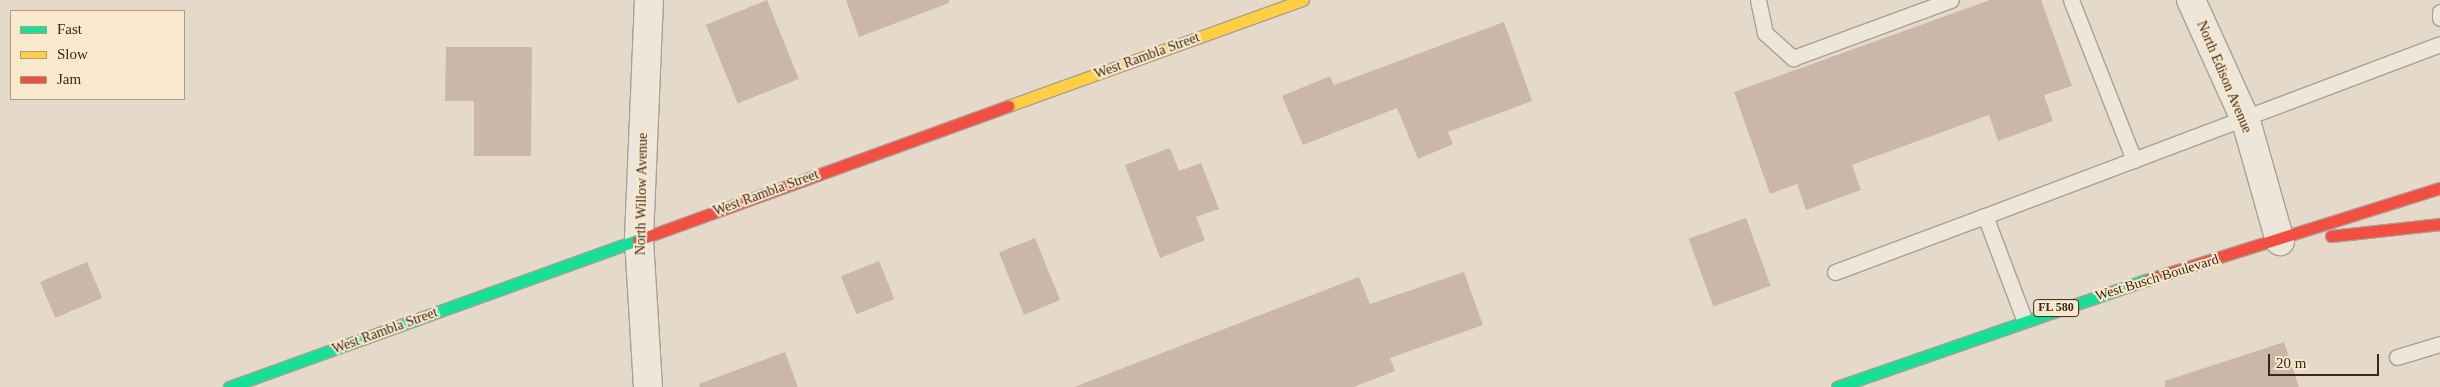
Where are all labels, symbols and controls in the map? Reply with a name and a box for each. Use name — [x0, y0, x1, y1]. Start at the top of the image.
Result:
legend — [10, 10, 185, 100]
street label: North Edison Avenue — [2193, 18, 2255, 136]
text: Fast — [57, 21, 82, 37]
street label: West Rambla Street — [1092, 29, 1202, 83]
text: Slow — [57, 46, 88, 62]
text: Jam — [57, 71, 81, 87]
street label: North Willow Avenue — [633, 132, 651, 256]
street label: West Rambla Street — [711, 166, 821, 220]
street label: West Busch Boulevard — [2093, 251, 2221, 305]
road number: FL 580 — [2032, 298, 2080, 318]
street label: West Rambla Street — [330, 304, 440, 358]
scale bar — [2270, 344, 2381, 376]
text: 20 m — [2276, 355, 2306, 371]

